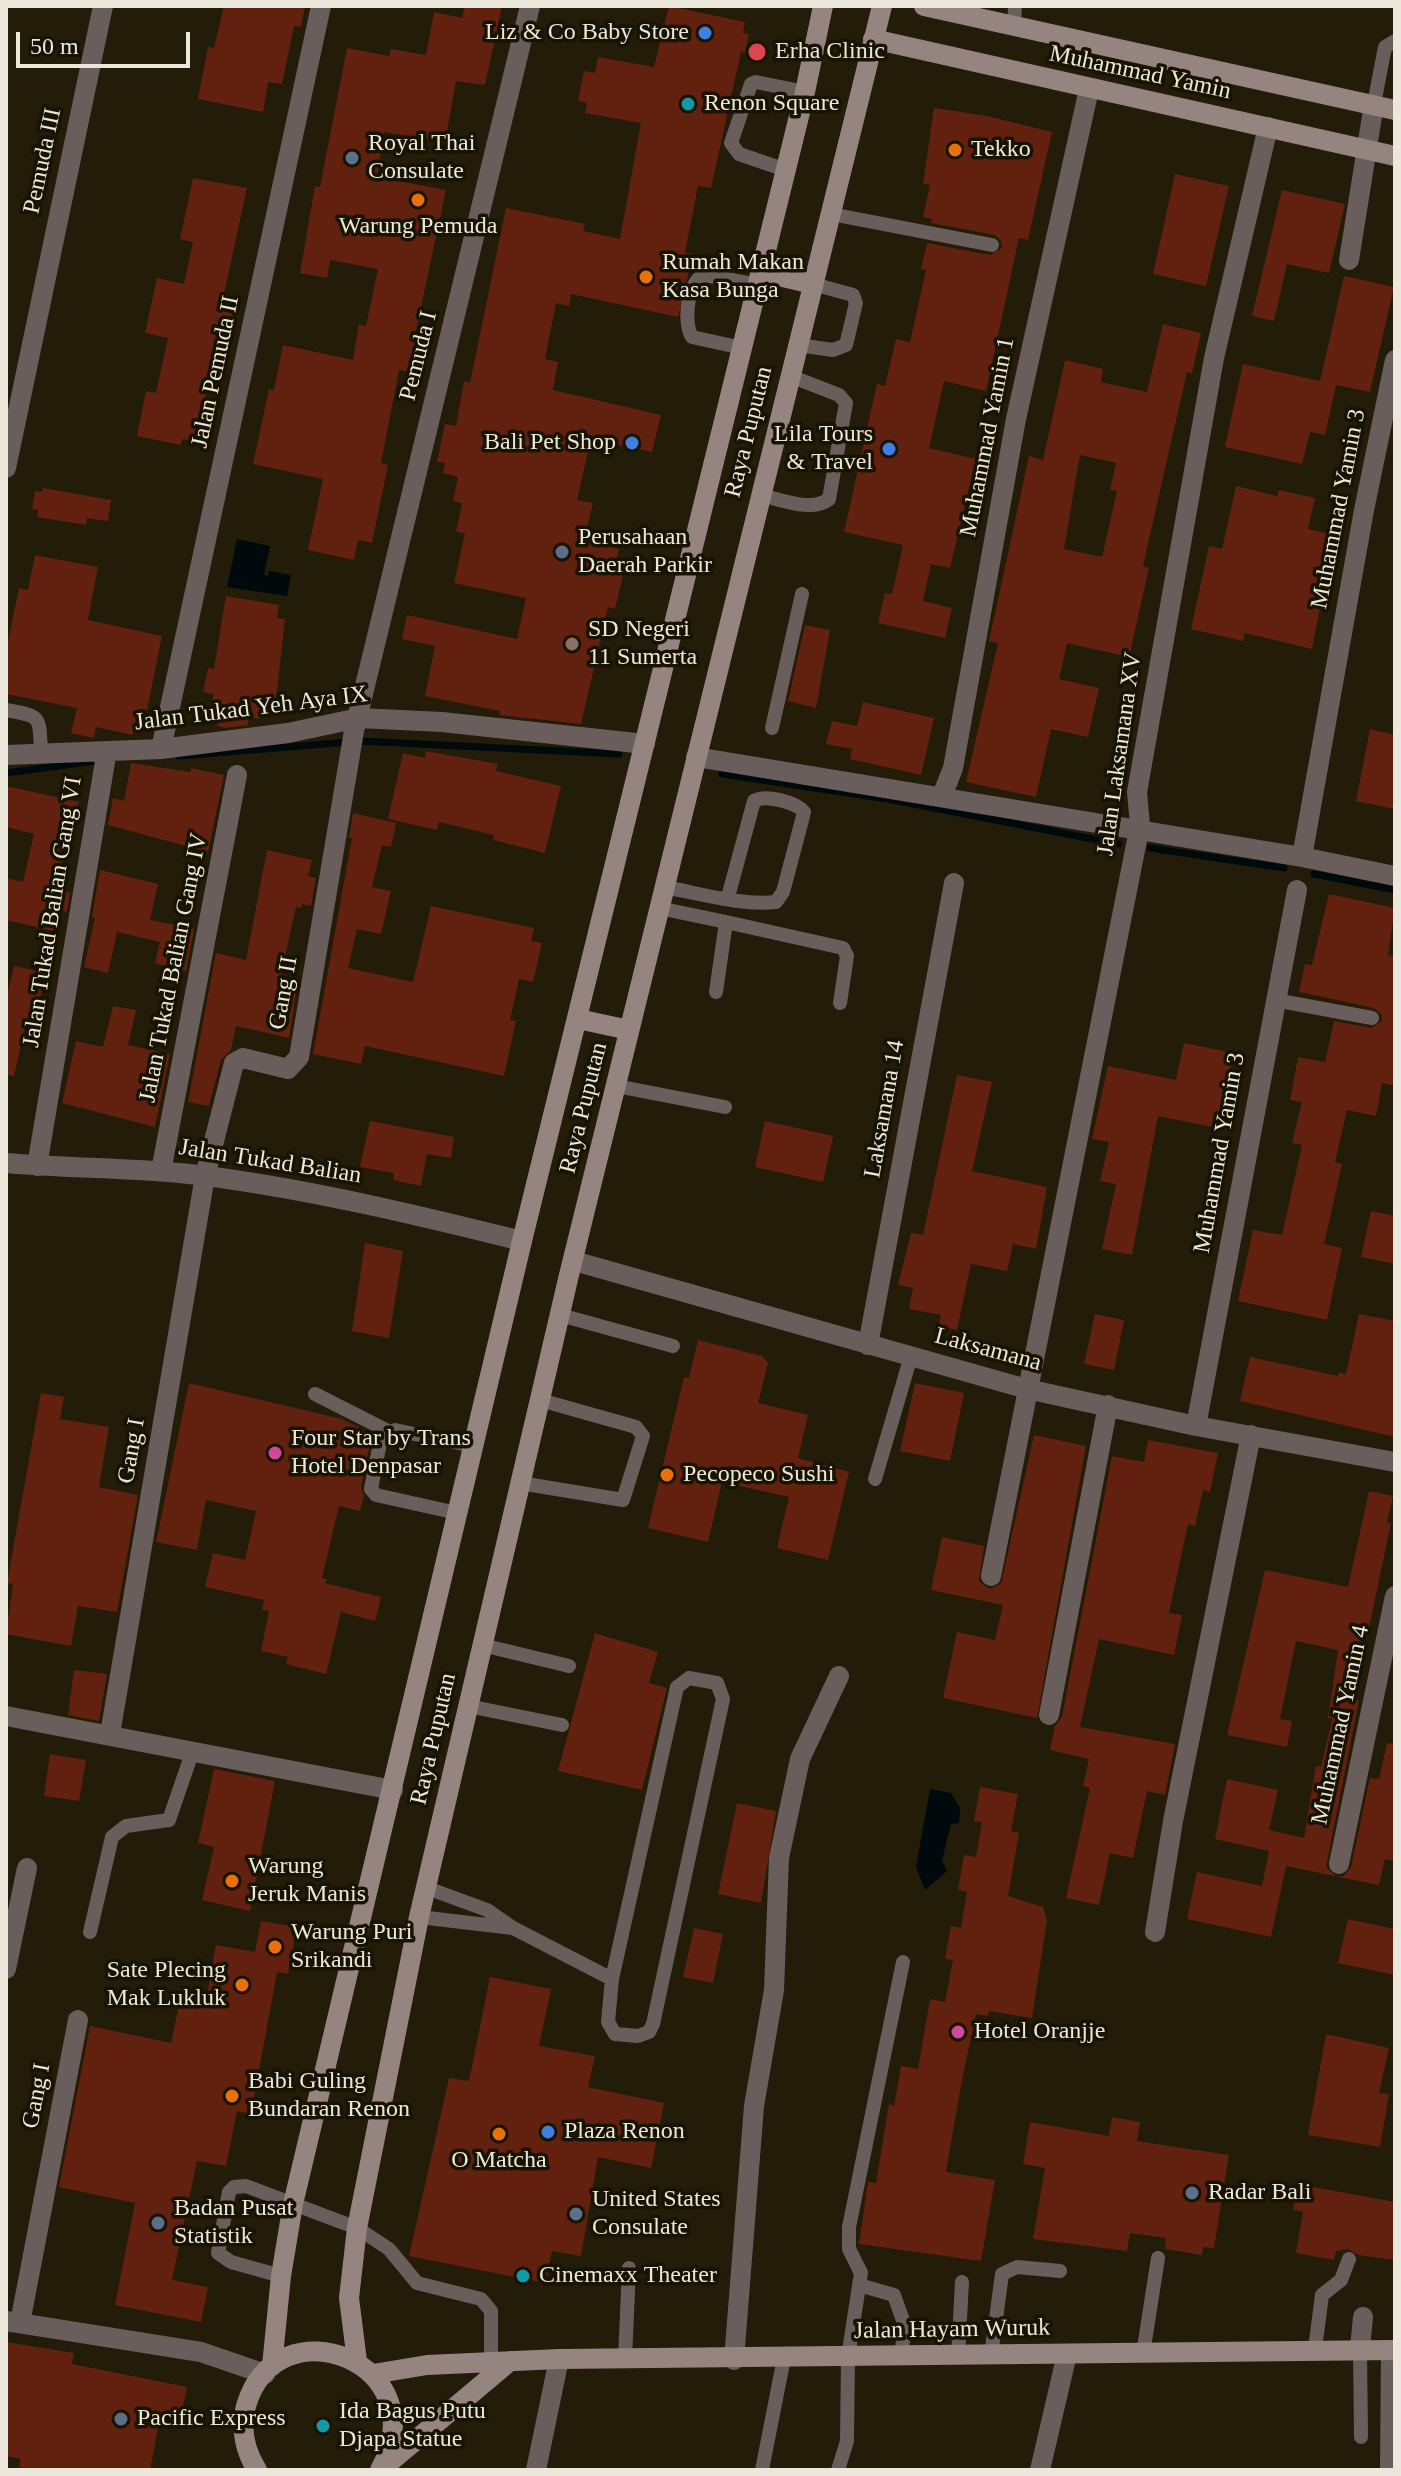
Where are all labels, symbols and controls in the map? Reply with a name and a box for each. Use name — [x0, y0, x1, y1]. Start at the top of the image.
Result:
scale bar — [20, 16, 194, 66]
place label: Liz & Co Baby Store — [485, 19, 689, 47]
marker: Liz & Co Baby Store — [696, 24, 714, 42]
text: 50 m — [30, 33, 79, 59]
place label: Erha Clinic — [775, 38, 885, 66]
street label: Muhammad Yamin — [1047, 40, 1233, 106]
marker: Erha Clinic — [746, 41, 768, 63]
place label: Renon Square — [704, 90, 839, 118]
marker: Renon Square — [679, 95, 697, 113]
street label: Pemuda III — [18, 106, 68, 216]
place label: Royal Thai Consulate — [368, 130, 475, 186]
place label: Tekko — [971, 136, 1031, 164]
marker: Tekko — [946, 141, 964, 159]
marker: Royal Thai Consulate — [343, 149, 361, 167]
marker: Warung Pemuda — [409, 191, 427, 209]
place label: Warung Pemuda — [339, 213, 497, 241]
place label: Rumah Makan Kasa Bunga — [662, 249, 804, 305]
marker: Rumah Makan Kasa Bunga — [637, 268, 655, 286]
street label: Jalan Pemuda II — [186, 293, 246, 451]
street label: Pemuda I — [394, 308, 444, 404]
street label: Muhammad Yamin 1 — [955, 335, 1021, 539]
street label: Raya Puputan — [719, 364, 779, 500]
street label: Muhammad Yamin 3 — [1306, 407, 1372, 611]
place label: Lila Tours & Travel — [774, 421, 873, 477]
place label: Bali Pet Shop — [484, 429, 616, 457]
marker: Bali Pet Shop — [623, 434, 641, 452]
marker: Lila Tours & Travel — [880, 440, 898, 458]
place label: Perusahaan Daerah Parkir — [578, 524, 712, 580]
marker: Perusahaan Daerah Parkir — [553, 543, 571, 561]
place label: SD Negeri 11 Sumerta — [588, 616, 697, 672]
marker: SD Negeri 11 Sumerta — [563, 635, 581, 653]
street label: Jalan Laksamana XV — [1091, 650, 1149, 858]
street label: Jalan Tukad Yeh Aya IX — [133, 680, 369, 738]
street label: Jalan Tukad Balian Gang VI — [17, 775, 89, 1049]
street label: Jalan Tukad Balian Gang IV — [134, 831, 214, 1105]
street label: Gang II — [263, 954, 305, 1032]
street label: Laksamana 14 — [859, 1038, 911, 1180]
street label: Raya Puputan — [554, 1040, 614, 1176]
street label: Muhammad Yamin 3 — [1188, 1051, 1252, 1255]
street label: Jalan Tukad Balian — [177, 1133, 363, 1191]
street label: Laksamana — [931, 1322, 1045, 1378]
street label: Gang I — [112, 1416, 152, 1486]
place label: Four Star by Trans Hotel Denpasar — [291, 1425, 471, 1481]
marker: Four Star by Trans Hotel Denpasar — [266, 1444, 284, 1462]
place label: Pecopeco Sushi — [683, 1461, 834, 1489]
marker: Pecopeco Sushi — [658, 1466, 676, 1484]
street label: Muhammad Yamin 4 — [1306, 1623, 1376, 1827]
street label: Raya Puputan — [405, 1670, 463, 1808]
place label: Warung Jeruk Manis — [248, 1853, 366, 1909]
marker: Warung Jeruk Manis — [223, 1872, 241, 1890]
place label: Warung Puri Srikandi — [291, 1919, 412, 1975]
marker: Warung Puri Srikandi — [266, 1938, 284, 1956]
place label: Sate Plecing Mak Lukluk — [107, 1957, 226, 2013]
marker: Sate Plecing Mak Lukluk — [233, 1976, 251, 1994]
place label: Hotel Oranjje — [974, 2018, 1105, 2046]
marker: Hotel Oranjje — [949, 2023, 967, 2041]
street label: Gang I — [17, 2061, 57, 2131]
place label: Babi Guling Bundaran Renon — [248, 2068, 410, 2124]
marker: Babi Guling Bundaran Renon — [223, 2087, 241, 2105]
place label: Plaza Renon — [564, 2118, 685, 2146]
marker: Plaza Renon — [539, 2123, 557, 2141]
marker: O Matcha — [490, 2125, 508, 2143]
place label: O Matcha — [451, 2147, 547, 2175]
place label: Radar Bali — [1208, 2179, 1311, 2207]
marker: Radar Bali — [1183, 2184, 1201, 2202]
place label: United States Consulate — [592, 2186, 721, 2242]
place label: Badan Pusat Statistik — [174, 2195, 293, 2251]
marker: United States Consulate — [567, 2205, 585, 2223]
marker: Badan Pusat Statistik — [149, 2214, 167, 2232]
place label: Cinemaxx Theater — [539, 2262, 717, 2290]
marker: Cinemaxx Theater — [514, 2267, 532, 2285]
street label: Jalan Hayam Wuruk — [854, 2314, 1050, 2346]
place label: Ida Bagus Putu Djapa Statue — [339, 2398, 486, 2454]
place label: Pacific Express — [137, 2405, 286, 2433]
marker: Pacific Express — [112, 2410, 130, 2428]
marker: Ida Bagus Putu Djapa Statue — [314, 2417, 332, 2435]

